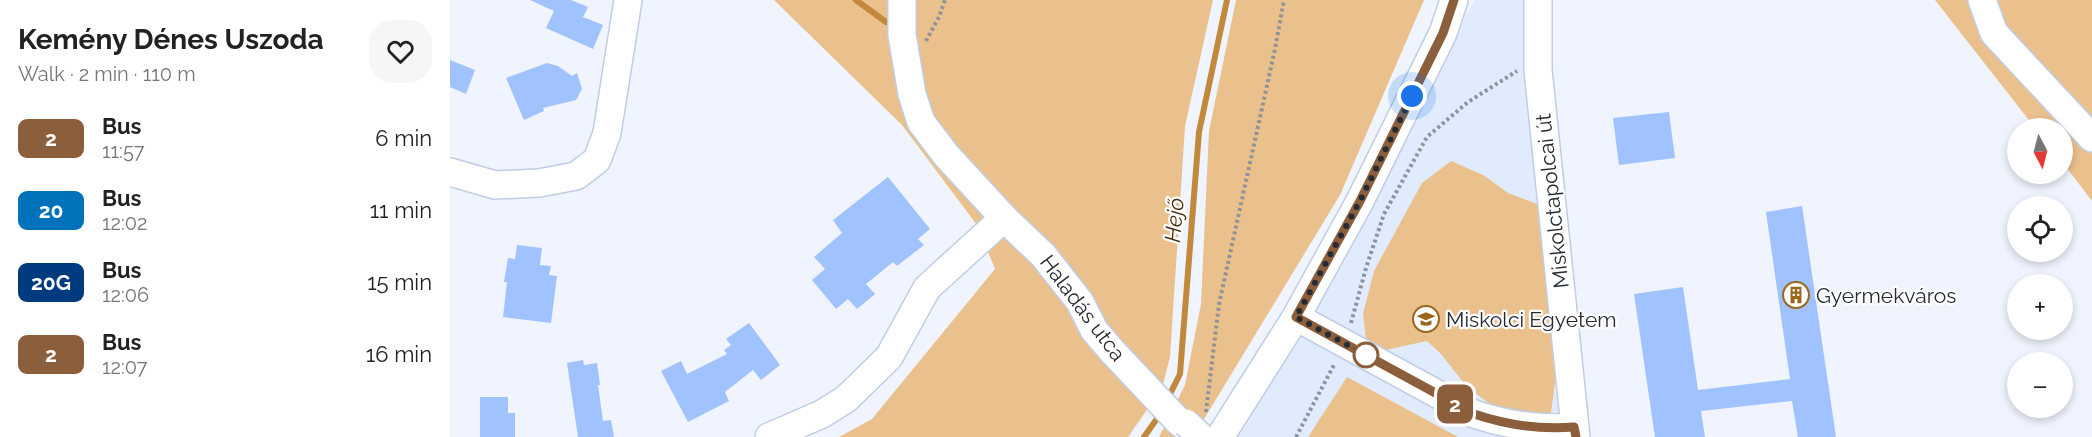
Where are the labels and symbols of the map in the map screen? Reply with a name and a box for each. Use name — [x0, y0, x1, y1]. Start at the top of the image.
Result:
your location — [1397, 81, 1427, 111]
street label: Miskolctapolcai út — [1530, 112, 1574, 290]
north arrow — [2007, 118, 2073, 184]
water label: Hejő — [1159, 197, 1189, 243]
street label: Haladás utca — [1035, 250, 1131, 366]
building icon: Gyermekváros — [1781, 280, 1811, 310]
place label: Gyermekváros — [1816, 283, 1956, 308]
school or university icon: Miskolci Egyetem — [1411, 304, 1441, 334]
place label: Miskolci Egyetem — [1446, 307, 1617, 332]
unlabelled marker — [1353, 342, 1379, 368]
line badge: 2 — [1436, 384, 1474, 424]

